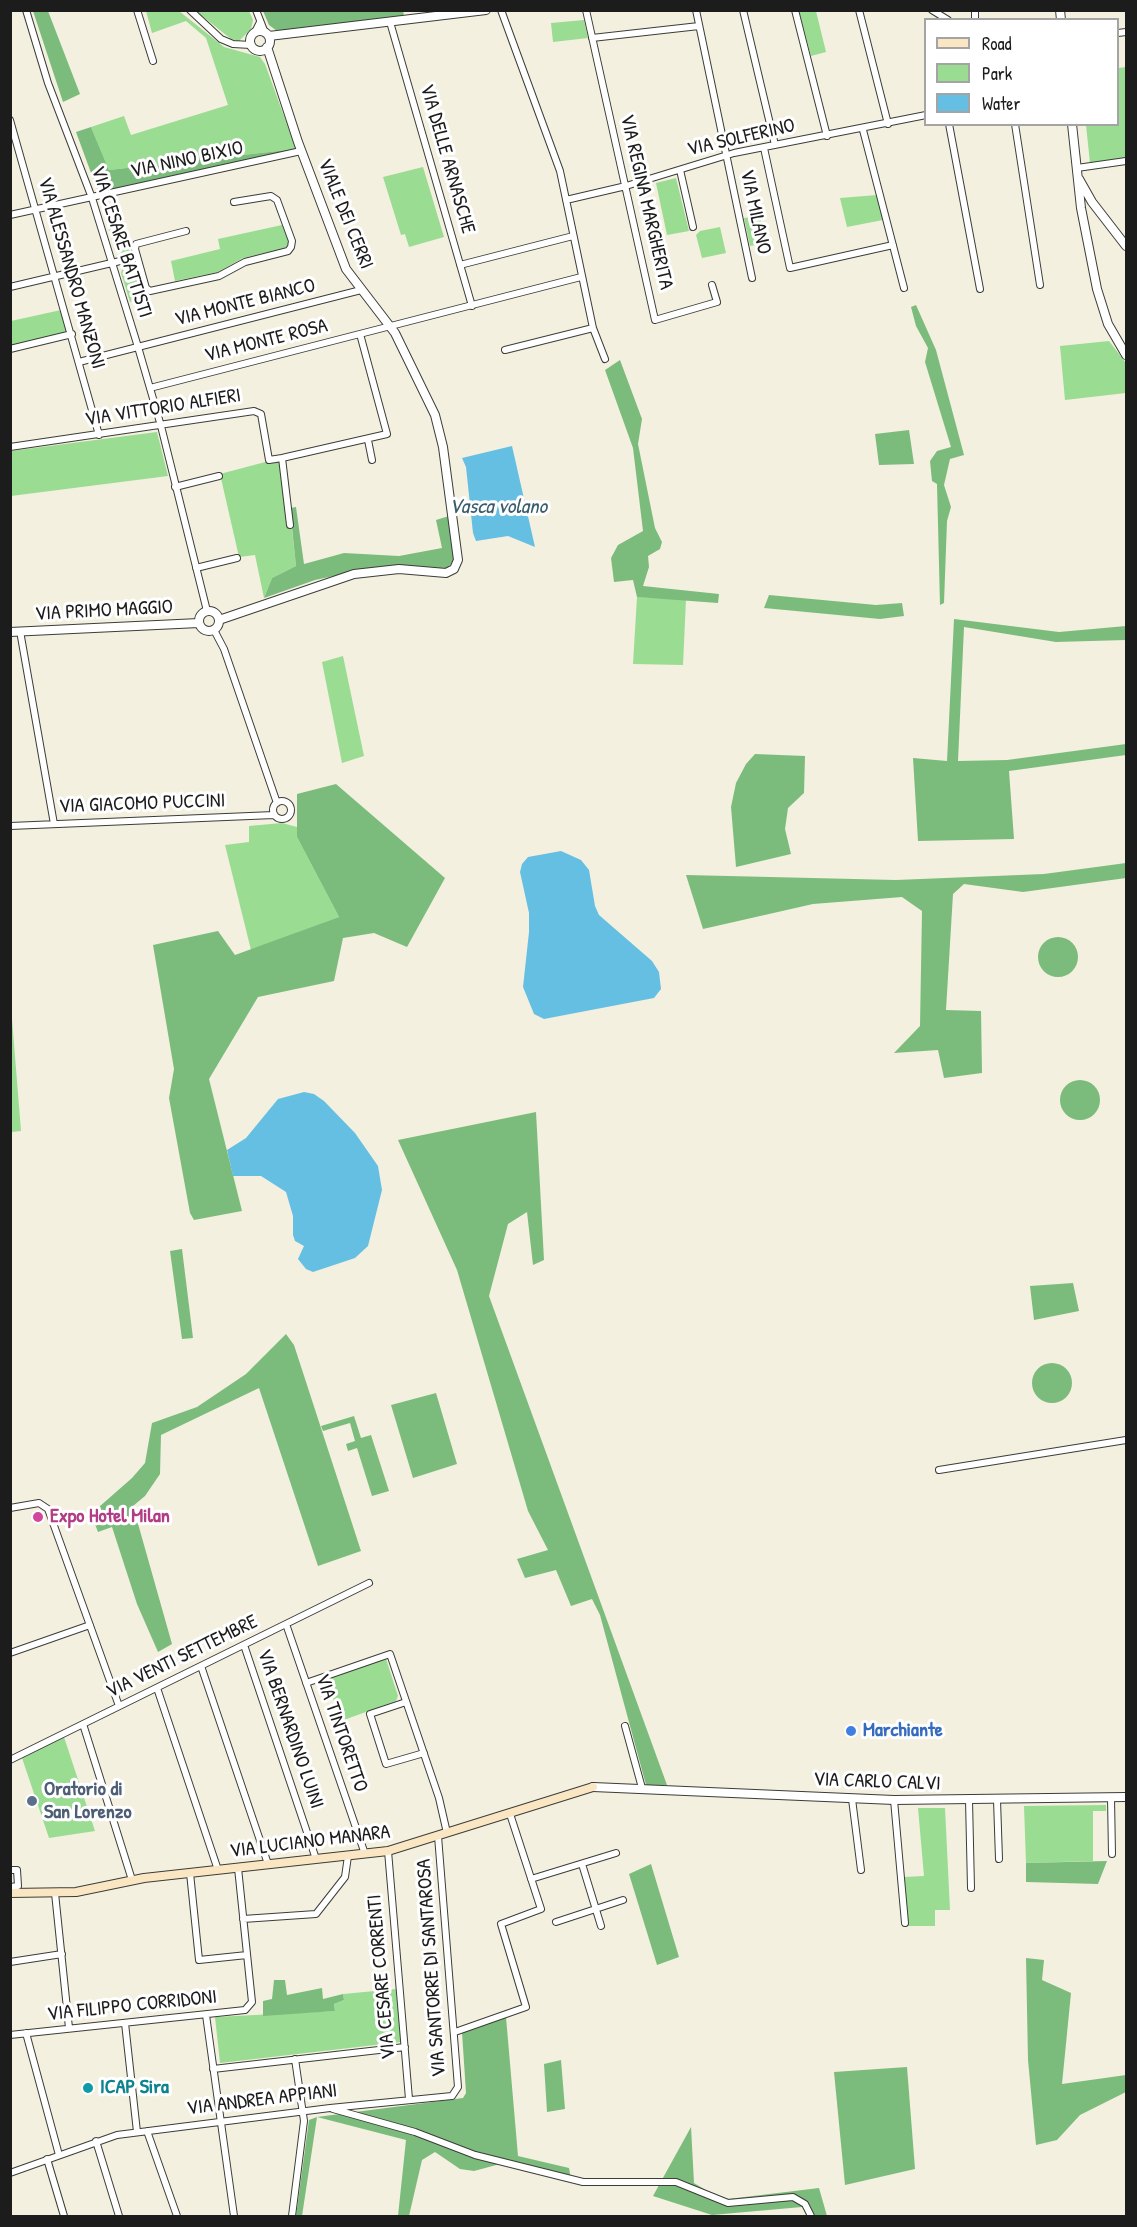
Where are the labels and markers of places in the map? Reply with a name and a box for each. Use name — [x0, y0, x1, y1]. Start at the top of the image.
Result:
place label: Expo Hotel Milan — [50, 1505, 170, 1529]
marker: Expo Hotel Milan — [31, 1510, 45, 1524]
place label: Marchiante — [863, 1719, 943, 1743]
marker: Marchiante — [844, 1724, 858, 1738]
place label: Oratorio di San Lorenzo — [44, 1778, 131, 1825]
marker: Oratorio di San Lorenzo — [25, 1794, 39, 1808]
place label: ICAP Sira — [100, 2076, 169, 2100]
marker: ICAP Sira — [81, 2081, 95, 2095]

